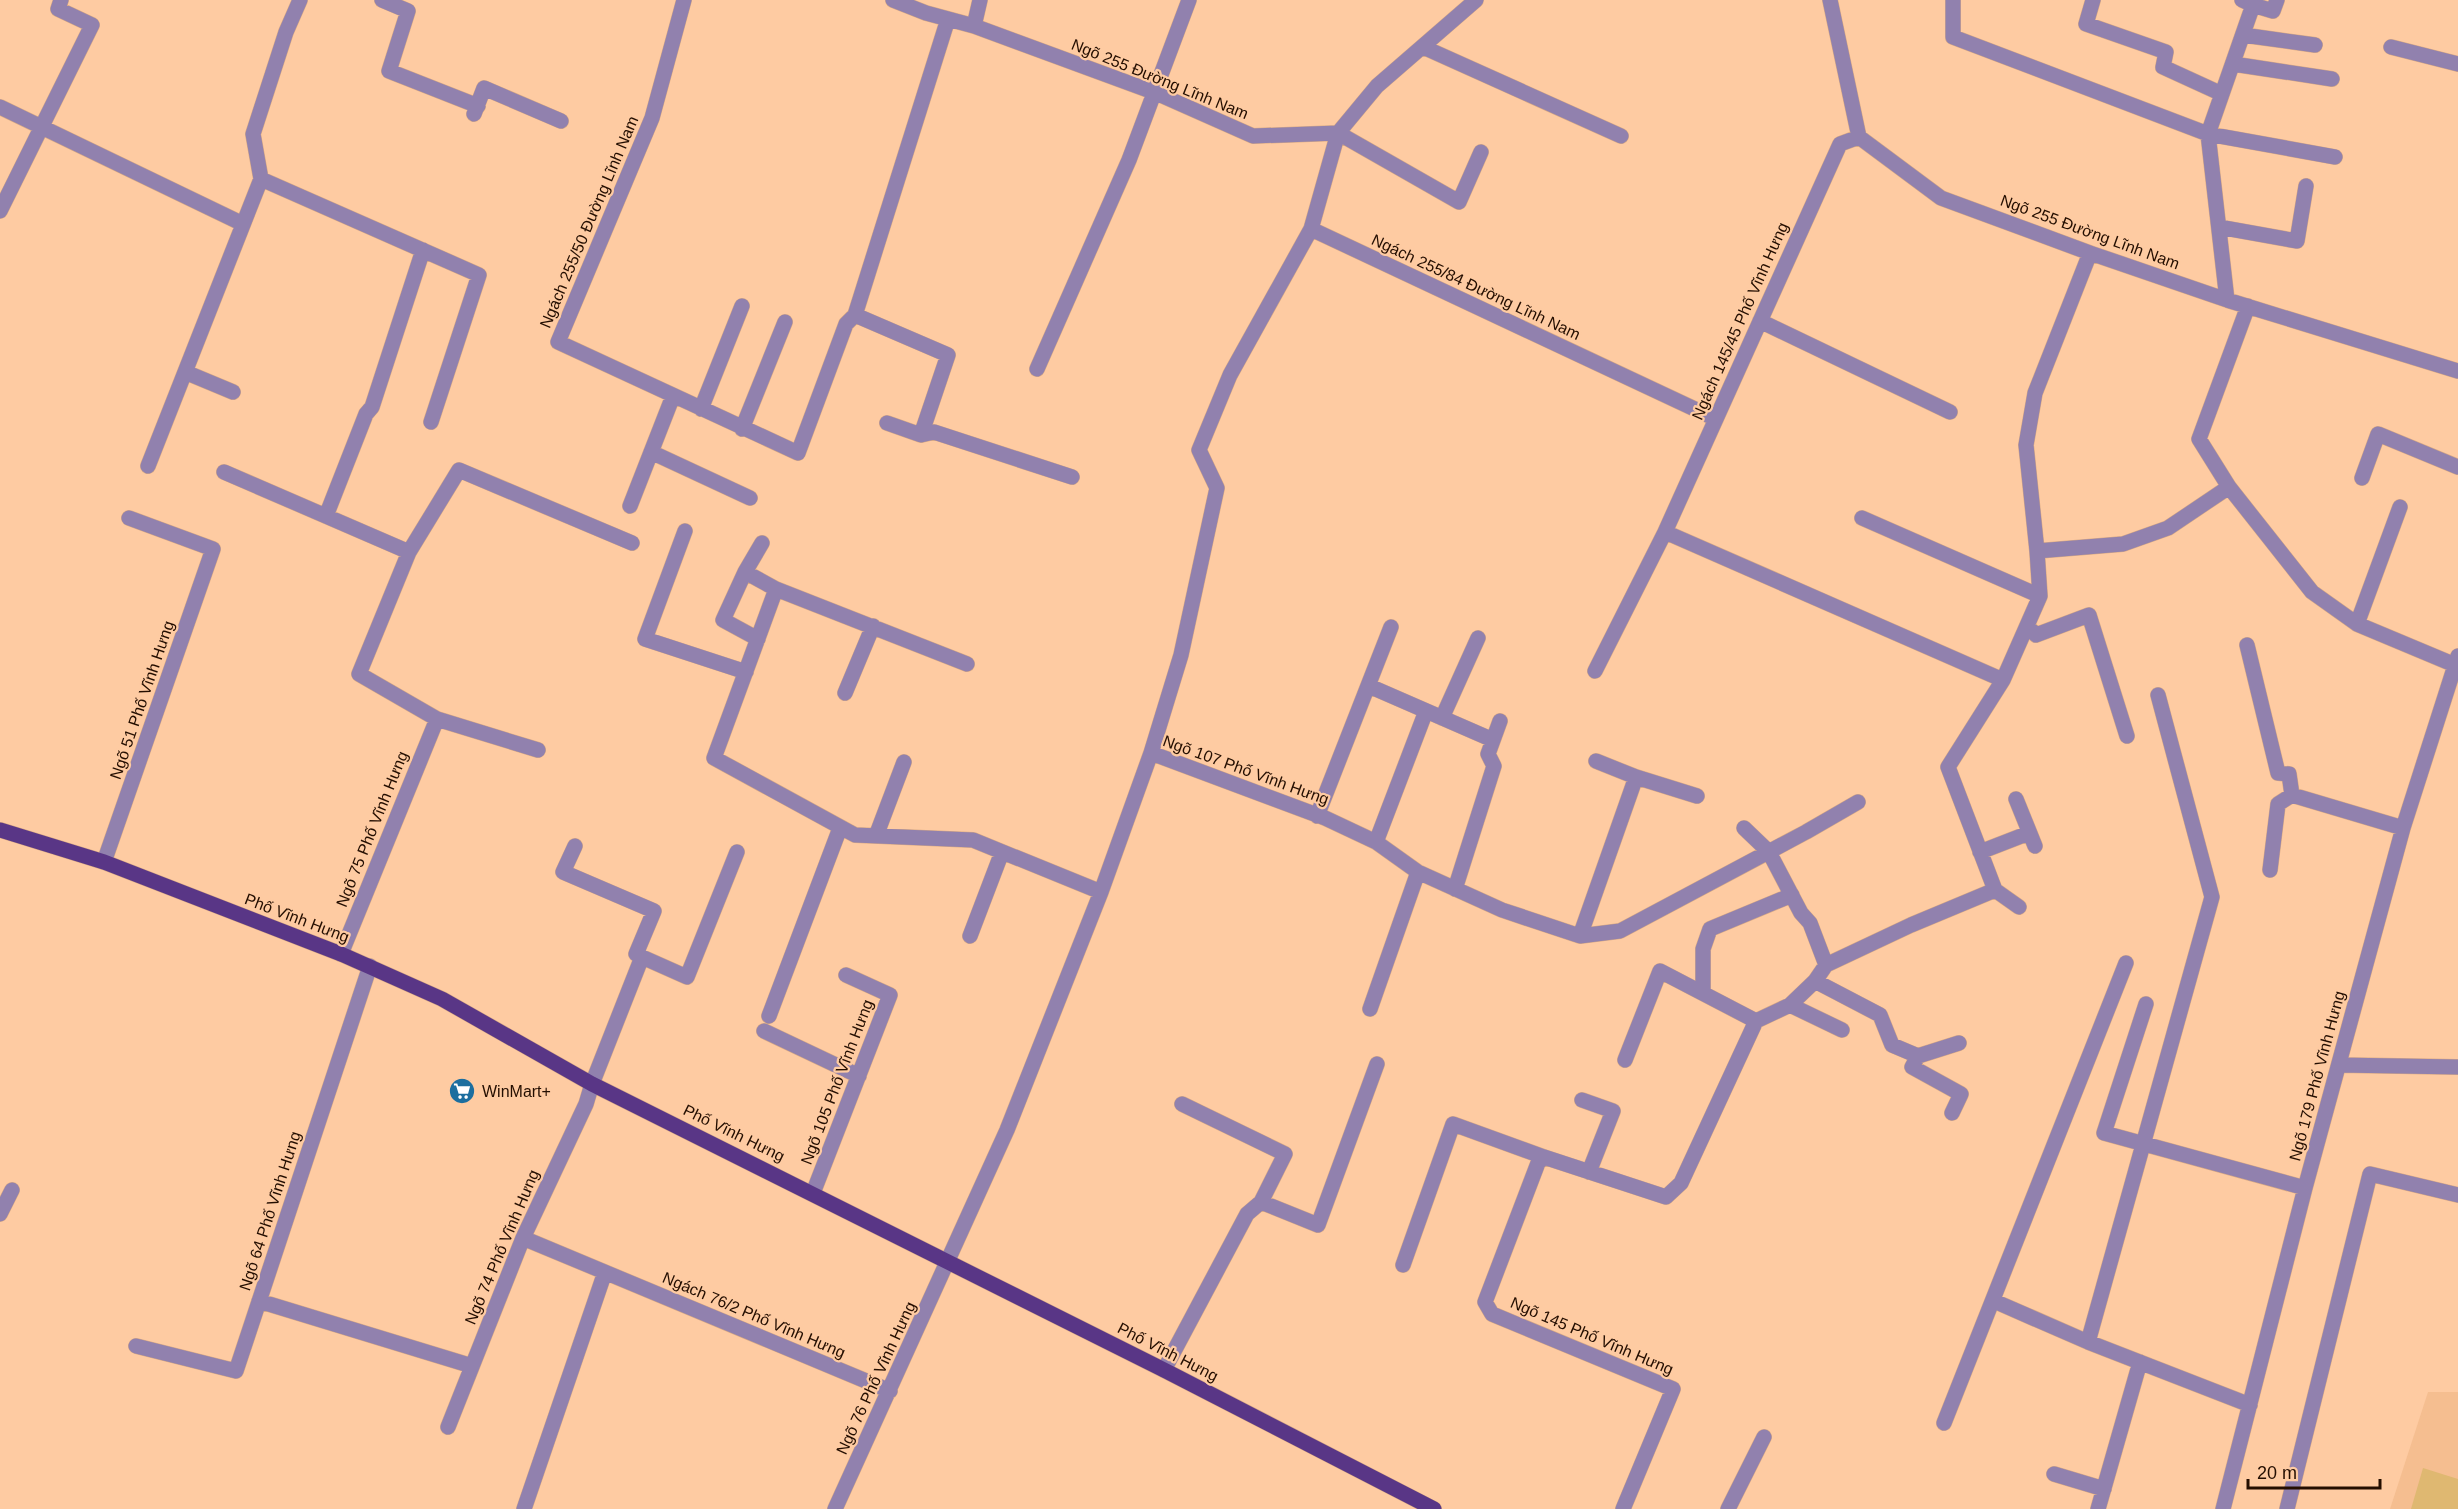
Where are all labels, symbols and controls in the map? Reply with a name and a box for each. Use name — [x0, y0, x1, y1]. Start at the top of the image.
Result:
street label: Ngõ 255 Đường Lĩnh Nam — [1069, 36, 1251, 122]
street label: Ngách 255/50 Đường Lĩnh Nam — [537, 114, 641, 330]
street label: Ngõ 255 Đường Lĩnh Nam — [1998, 192, 2182, 272]
street label: Ngách 145/45 Phố Vĩnh Hưng — [1689, 220, 1791, 422]
street label: Ngách 255/84 Đường Lĩnh Nam — [1369, 231, 1583, 343]
street label: Ngõ 51 Phố Vĩnh Hưng — [107, 619, 177, 781]
street label: Ngõ 107 Phố Vĩnh Hưng — [1161, 732, 1331, 808]
street label: Ngõ 75 Phố Vĩnh Hưng — [333, 749, 411, 909]
street label: Phố Vĩnh Hưng — [242, 890, 352, 946]
street label: Ngõ 179 Phố Vĩnh Hưng — [2286, 989, 2348, 1163]
street label: Ngõ 105 Phố Vĩnh Hưng — [798, 997, 876, 1167]
supermarket icon: WinMart+ — [447, 1076, 477, 1106]
place label: WinMart+ — [482, 1083, 551, 1100]
street label: Phố Vĩnh Hưng — [681, 1101, 787, 1165]
street label: Ngõ 64 Phố Vĩnh Hưng — [236, 1129, 304, 1293]
street label: Ngõ 74 Phố Vĩnh Hưng — [462, 1167, 542, 1327]
street label: Ngách 76/2 Phố Vĩnh Hưng — [660, 1269, 848, 1361]
street label: Ngõ 145 Phố Vĩnh Hưng — [1508, 1294, 1676, 1378]
street label: Ngõ 76 Phố Vĩnh Hưng — [833, 1299, 919, 1457]
street label: Phố Vĩnh Hưng — [1115, 1319, 1221, 1385]
scale bar — [2248, 1452, 2380, 1490]
text: 20 m — [2257, 1463, 2297, 1483]

